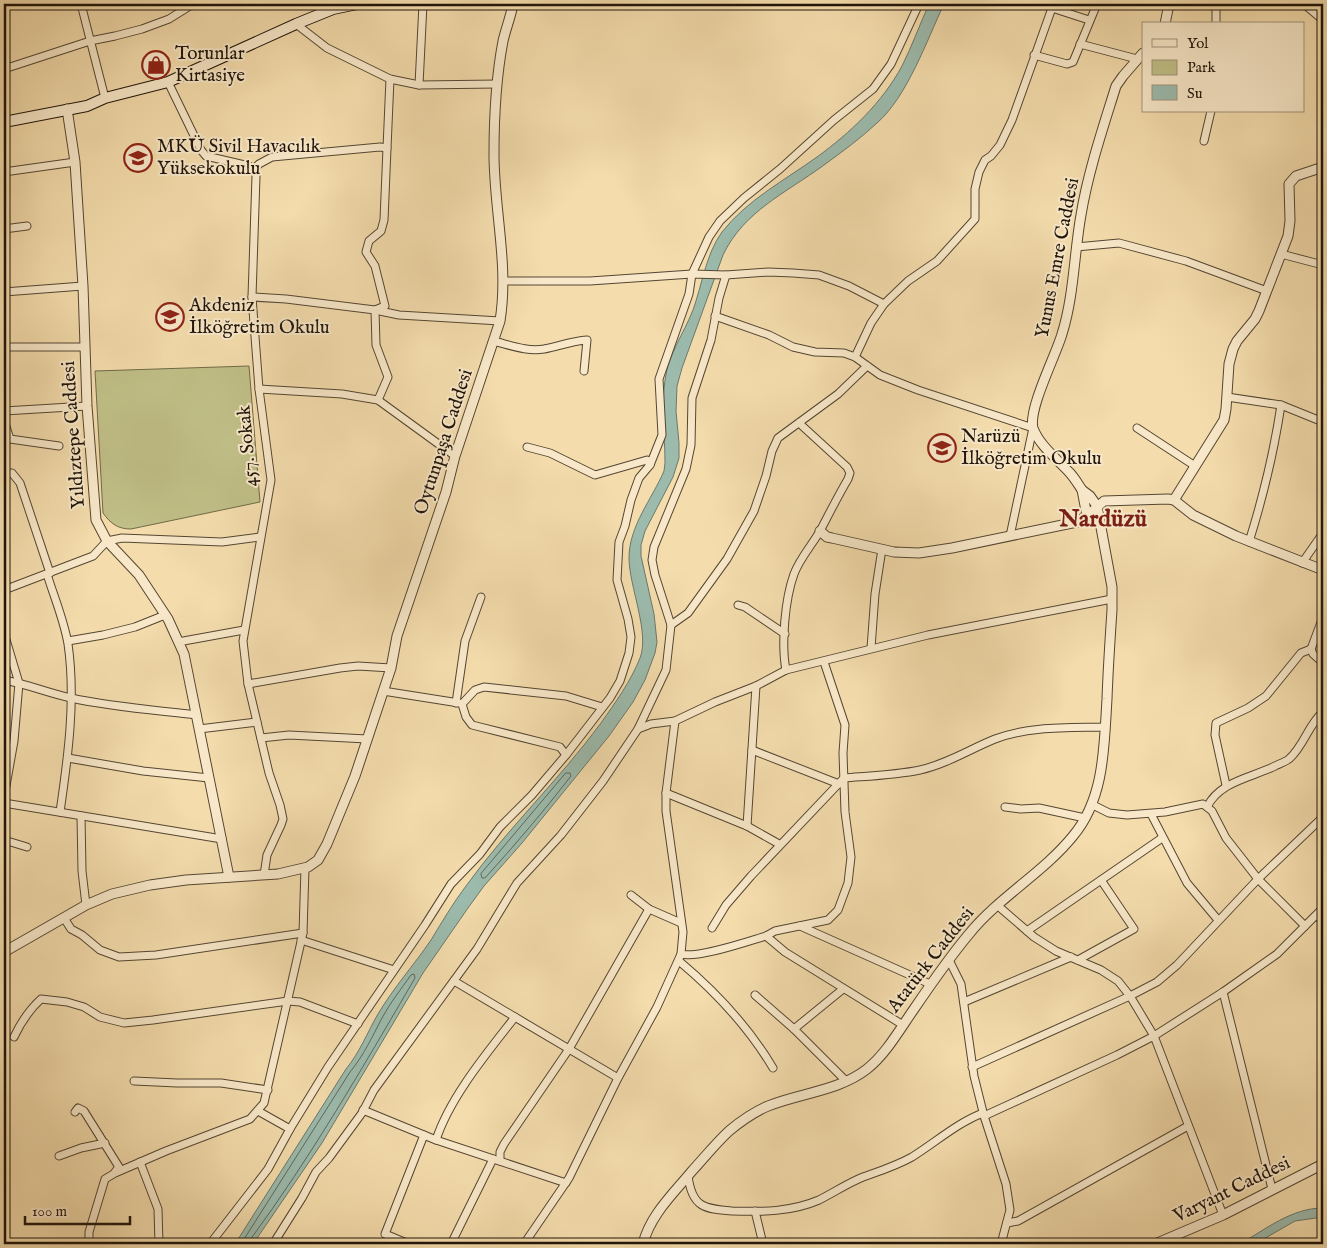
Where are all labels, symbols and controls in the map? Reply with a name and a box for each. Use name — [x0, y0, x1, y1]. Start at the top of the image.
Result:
legend — [1142, 22, 1304, 112]
text: Yol — [1187, 34, 1209, 53]
place label: Torunlar Kirtasiye — [175, 42, 245, 88]
shop icon: Torunlar Kirtasiye — [141, 50, 171, 80]
text: Park — [1187, 58, 1217, 77]
text: Su — [1187, 84, 1203, 103]
place label: MKÜ Sivil Havacılık Yüksekokulu — [157, 135, 322, 181]
school or university icon: MKÜ Sivil Havacılık Yüksekokulu — [123, 143, 153, 173]
street label: Yunus Emre Caddesi — [1031, 176, 1085, 340]
place label: Akdeniz İlköğretim Okulu — [188, 294, 330, 340]
school or university icon: Akdeniz İlköğretim Okulu — [155, 302, 185, 332]
street label: Yıldıztepe Caddesi — [57, 360, 91, 510]
street label: Oytunpaşa Caddesi — [409, 366, 479, 518]
street label: 457. Sokak — [232, 403, 264, 488]
place label: Narüzü İlköğretim Okulu — [961, 425, 1102, 471]
school or university icon: Narüzü İlköğretim Okulu — [927, 433, 957, 463]
district label: Nardüzü — [1058, 504, 1148, 535]
street label: Atatürk Caddesi — [882, 902, 980, 1018]
street label: Varyant Caddesi — [1169, 1151, 1294, 1229]
scale bar — [25, 1193, 130, 1225]
text: 100 m — [32, 1202, 68, 1221]

